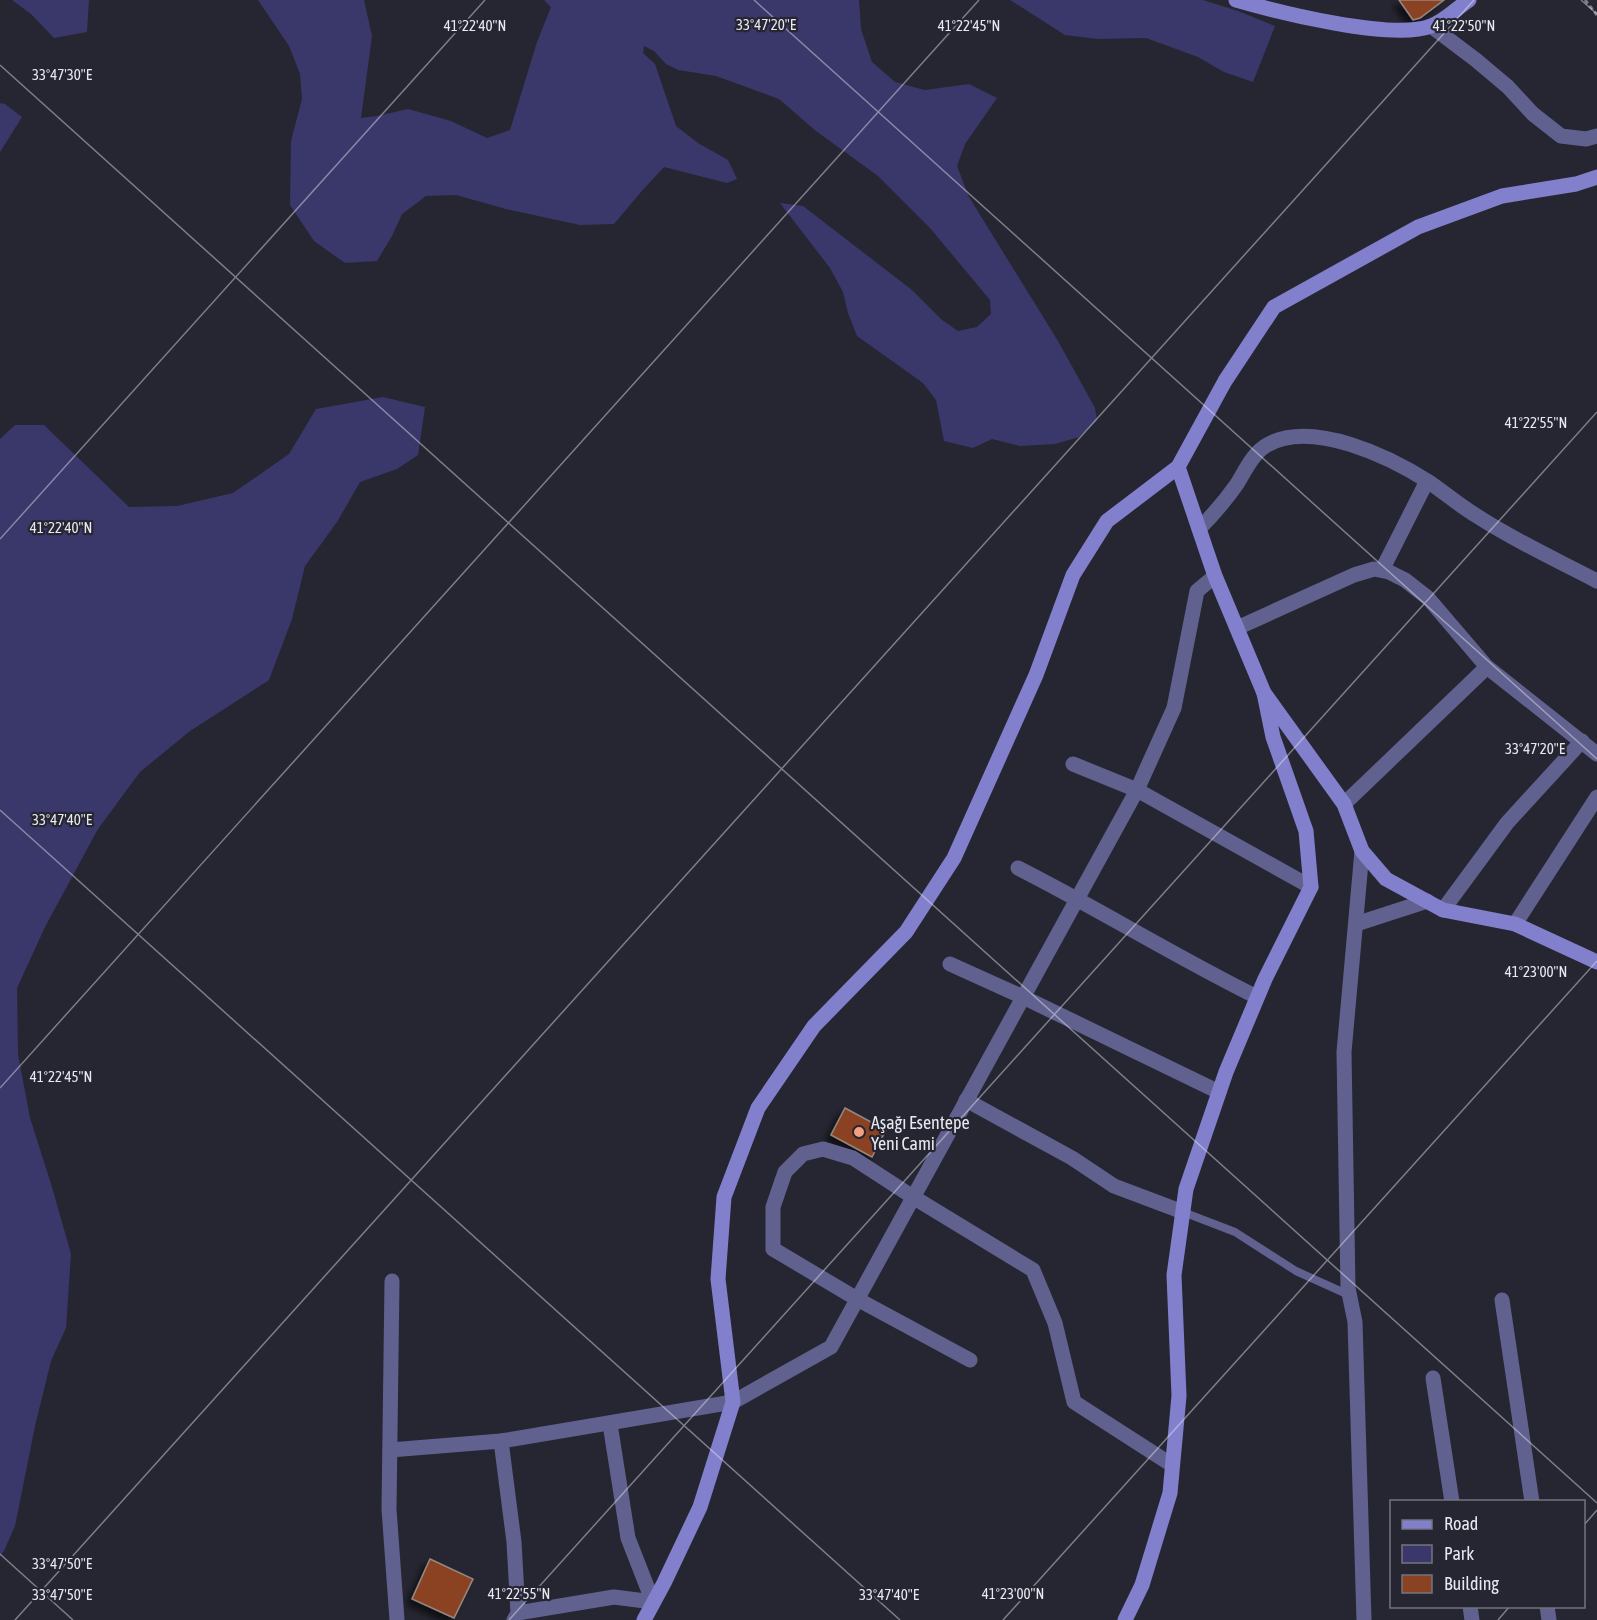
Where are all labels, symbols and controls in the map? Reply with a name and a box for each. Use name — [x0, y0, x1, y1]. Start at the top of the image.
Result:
text: 33°47'20"E — [736, 16, 797, 33]
text: 41°22'40"N — [444, 17, 506, 34]
text: 41°22'45"N — [938, 17, 1000, 34]
text: 41°22'50"N — [1433, 17, 1495, 34]
text: 33°47'30"E — [32, 66, 93, 83]
text: 41°22'55"N — [1505, 414, 1567, 431]
text: 41°22'40"N — [30, 519, 92, 536]
text: 33°47'20"E — [1505, 740, 1566, 757]
text: 33°47'40"E — [32, 811, 93, 828]
text: 41°23'00"N — [1505, 963, 1567, 980]
text: 41°22'45"N — [30, 1068, 92, 1085]
place label: Aşağı Esentepe Yeni Cami — [871, 1112, 970, 1154]
marker: Aşağı Esentepe Yeni Cami — [852, 1125, 866, 1139]
legend — [1390, 1500, 1585, 1608]
text: Road — [1444, 1513, 1478, 1534]
text: Park — [1444, 1543, 1474, 1564]
text: 33°47'50"E — [32, 1555, 93, 1572]
text: Building — [1444, 1573, 1499, 1594]
text: 41°22'55"N — [488, 1585, 550, 1602]
text: 41°23'00"N — [982, 1585, 1044, 1602]
text: 33°47'50"E — [32, 1586, 93, 1603]
text: 33°47'40"E — [859, 1586, 920, 1603]

